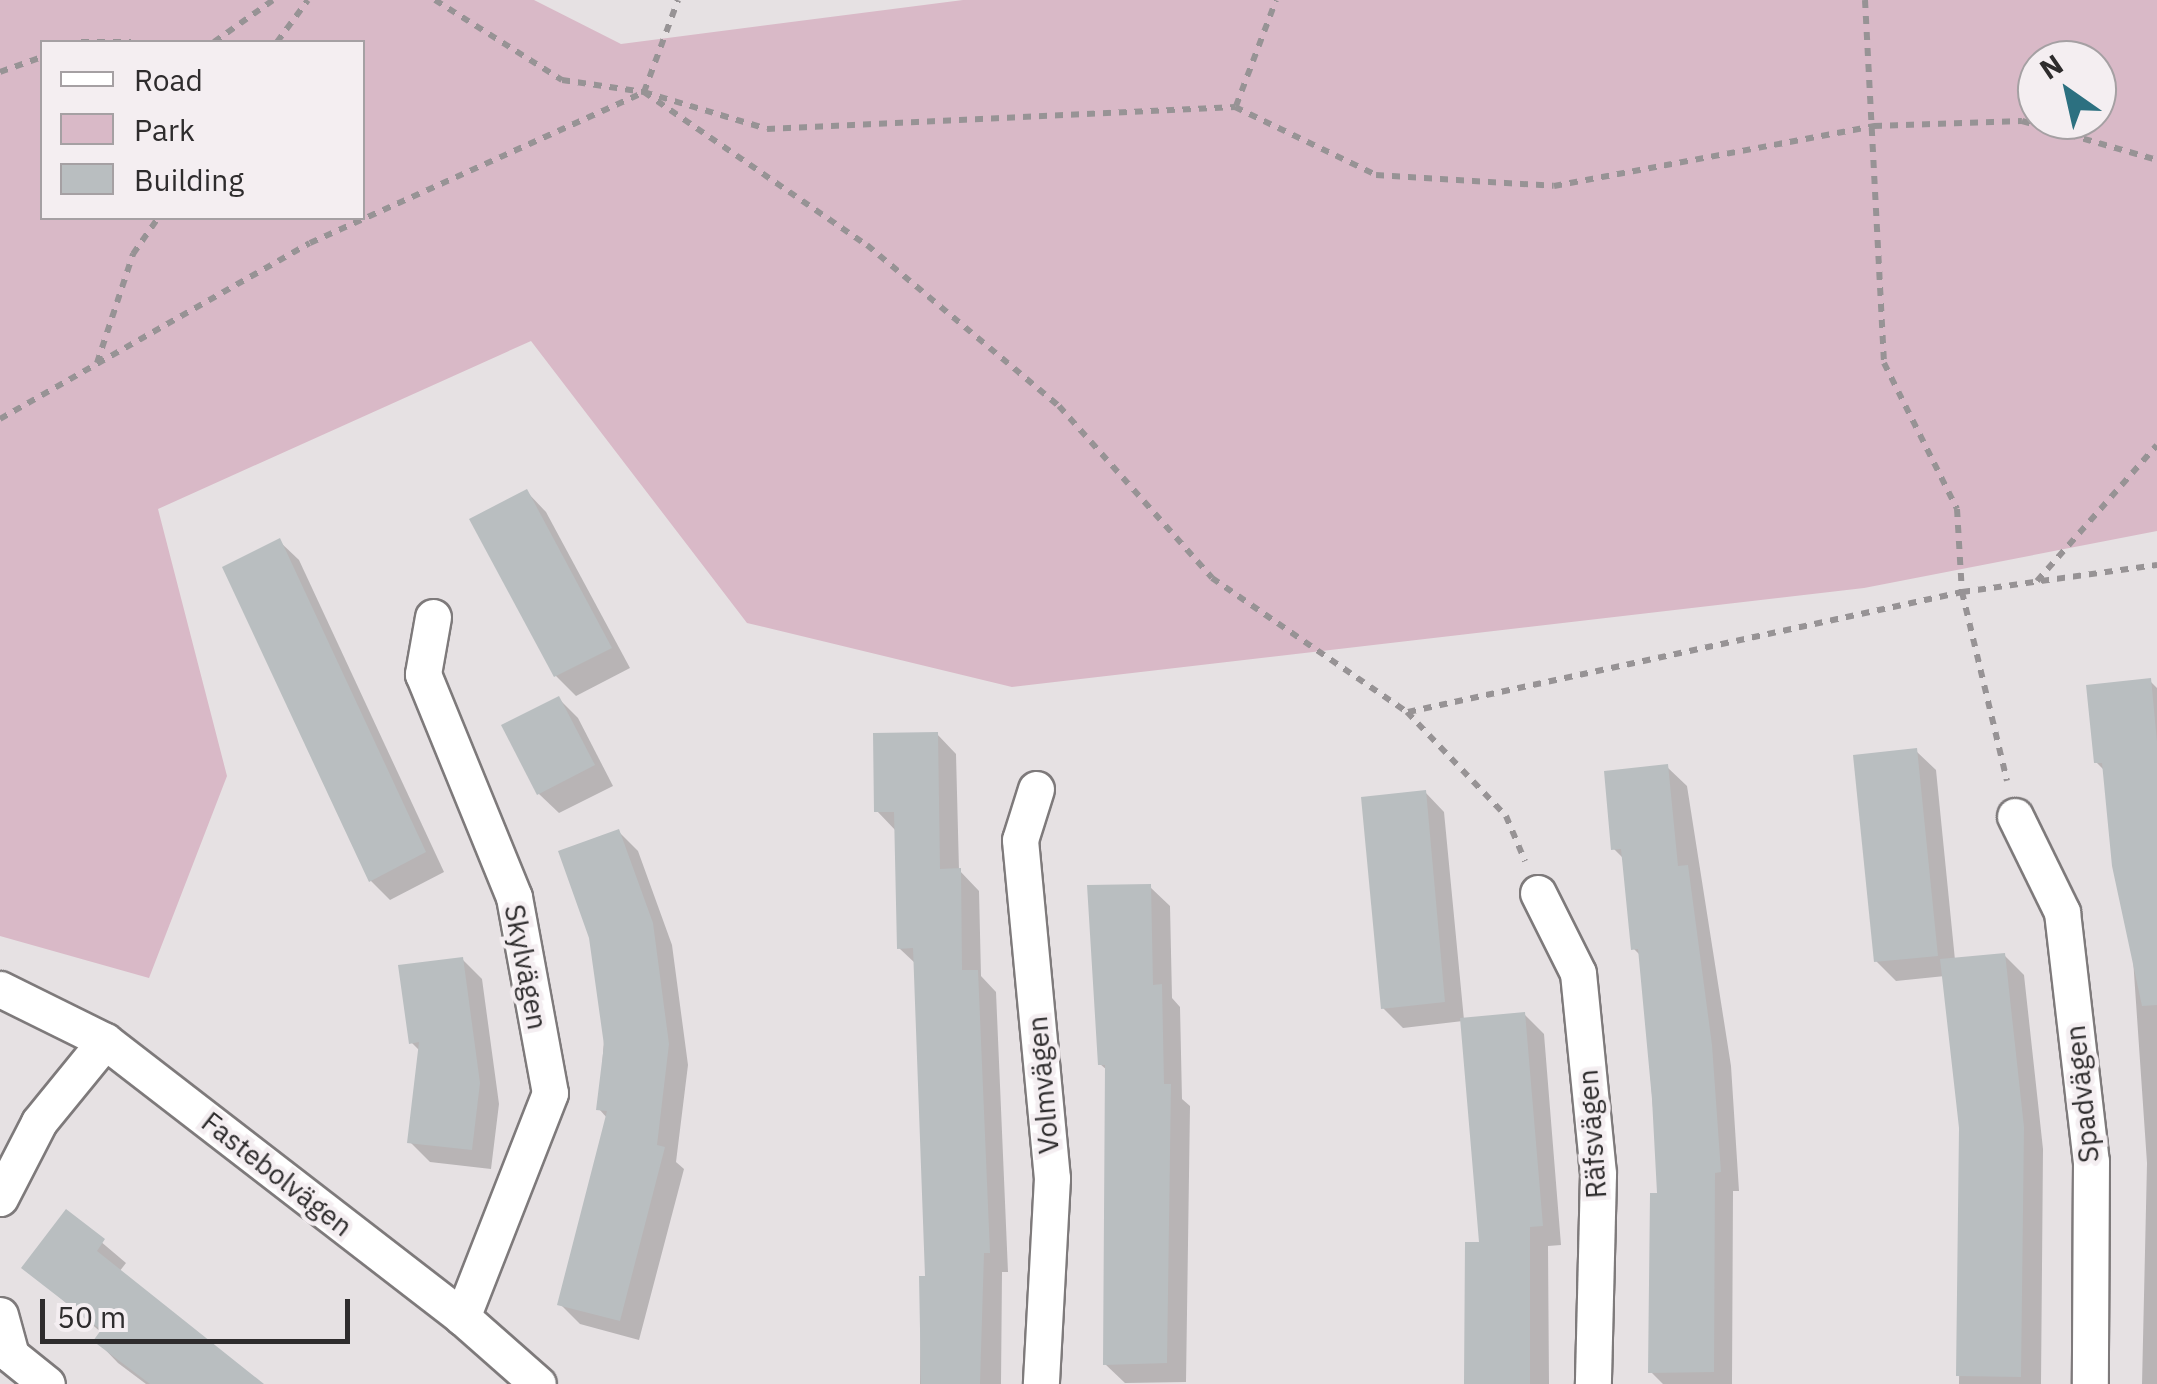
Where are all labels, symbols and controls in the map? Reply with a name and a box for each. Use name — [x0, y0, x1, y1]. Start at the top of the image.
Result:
legend — [40, 40, 365, 220]
north arrow — [2017, 40, 2117, 140]
text: N — [2032, 45, 2070, 87]
text: Road — [134, 60, 203, 99]
text: Park — [134, 110, 195, 149]
text: Building — [134, 160, 244, 199]
street label: Skylvägen — [497, 902, 555, 1032]
street label: Volmvägen — [1020, 1015, 1066, 1155]
street label: Spadvägen — [2058, 1024, 2106, 1164]
street label: Räfsvägen — [1571, 1068, 1613, 1200]
street label: Fastebolvägen — [195, 1105, 359, 1243]
scale bar — [45, 1279, 355, 1341]
text: 50 m — [57, 1297, 126, 1336]

